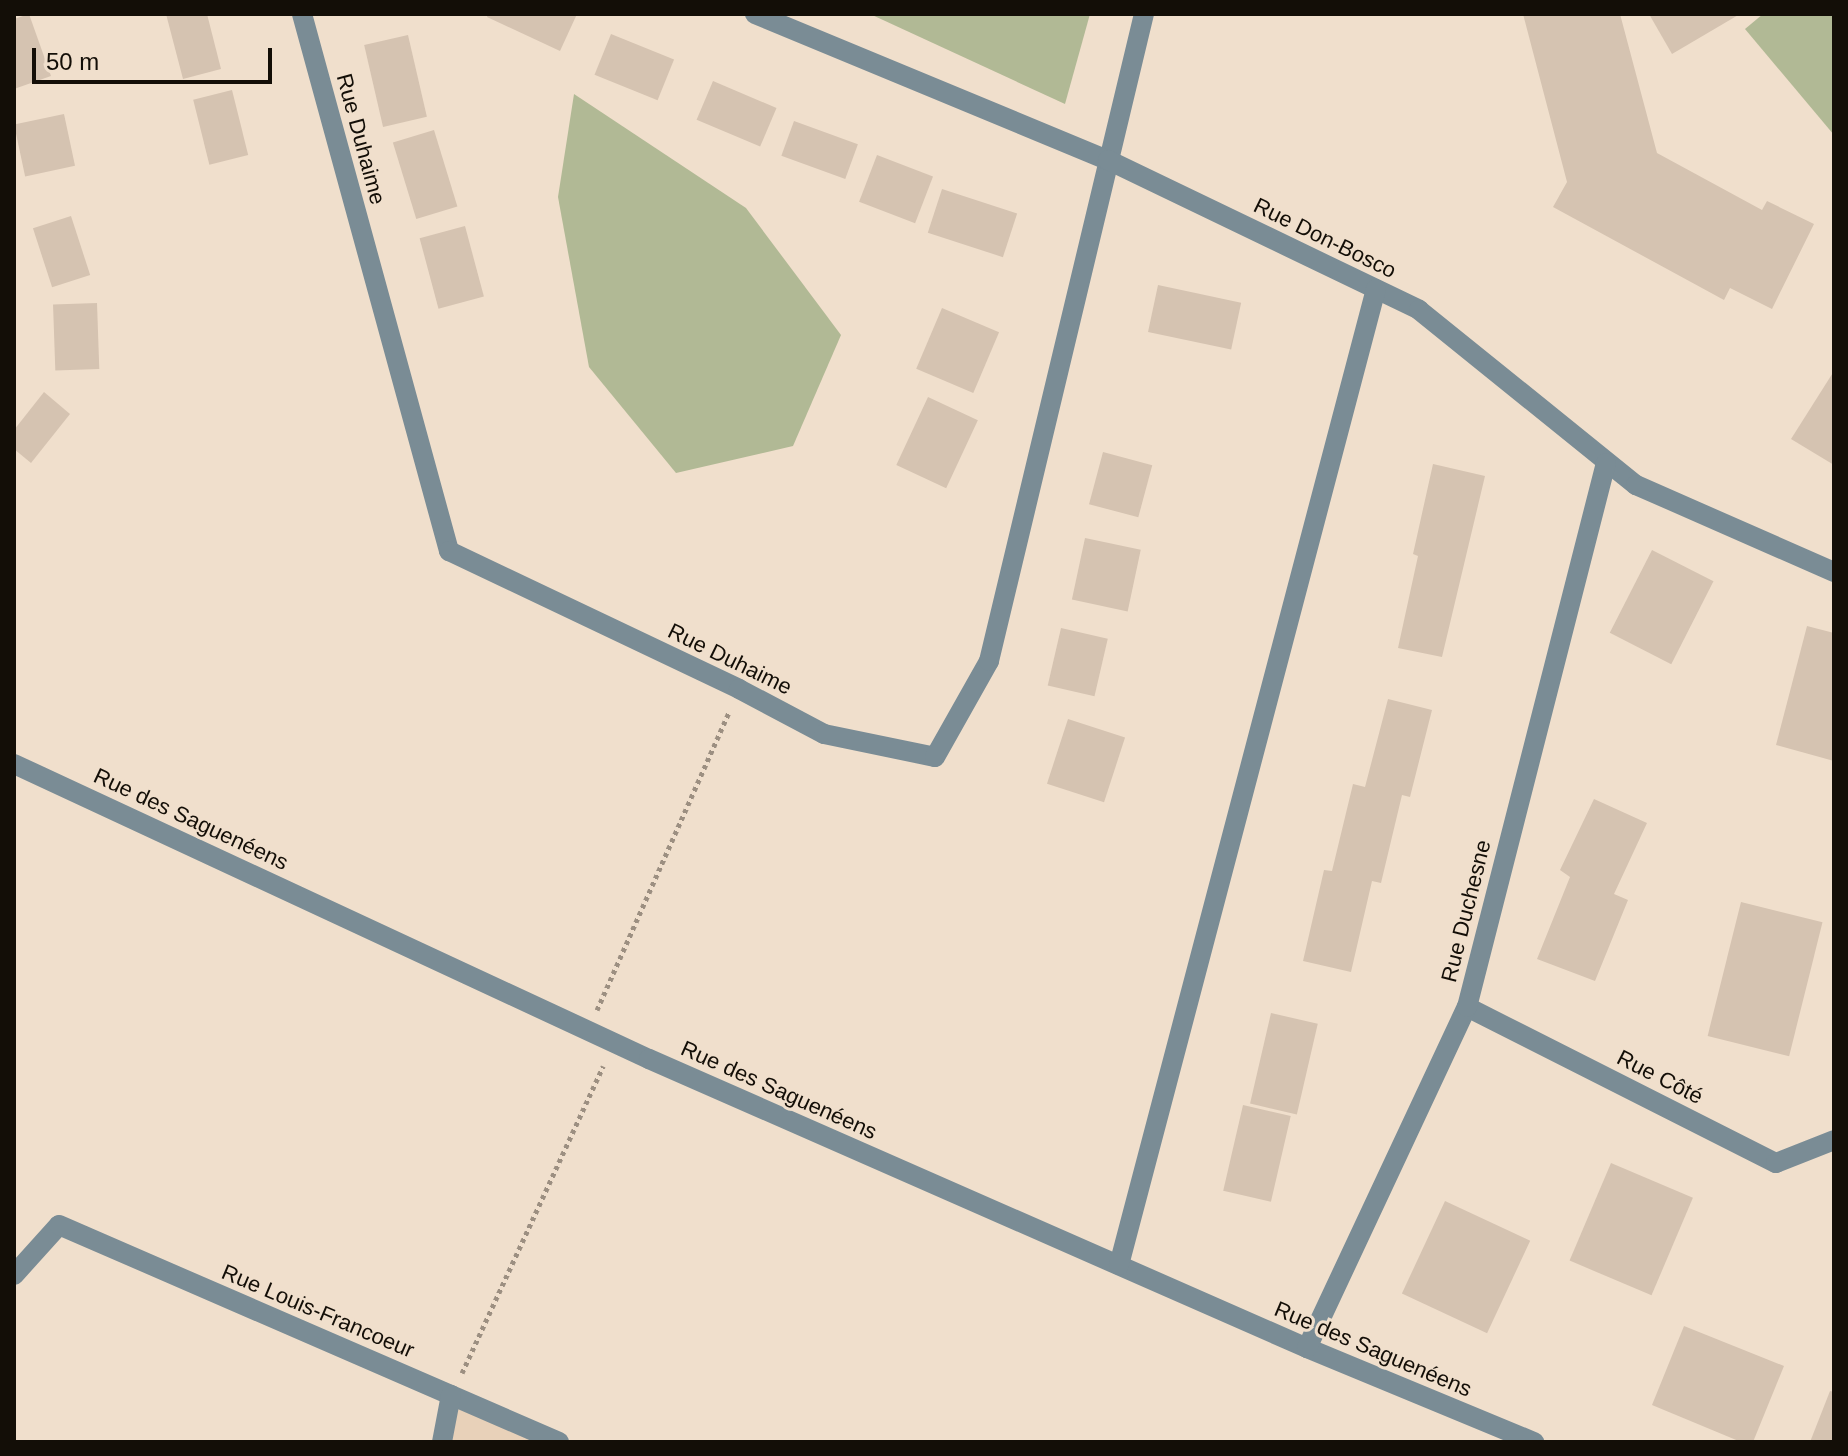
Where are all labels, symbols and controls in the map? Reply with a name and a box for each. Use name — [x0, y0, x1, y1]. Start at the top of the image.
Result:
scale bar — [36, 32, 276, 82]
text: 50 m — [46, 48, 99, 75]
street label: Rue Duhaime — [331, 71, 391, 207]
street label: Rue Don-Bosco — [1249, 192, 1401, 284]
street label: Rue Duhaime — [664, 618, 796, 700]
street label: Rue des Saguenéens — [90, 762, 292, 876]
street label: Rue Duchesne — [1436, 837, 1496, 985]
street label: Rue des Saguenéens — [677, 1035, 881, 1145]
street label: Rue Côté — [1613, 1044, 1707, 1110]
street label: Rue Louis-Francoeur — [218, 1258, 418, 1364]
street label: Rue des Saguenéens — [1270, 1296, 1476, 1402]

